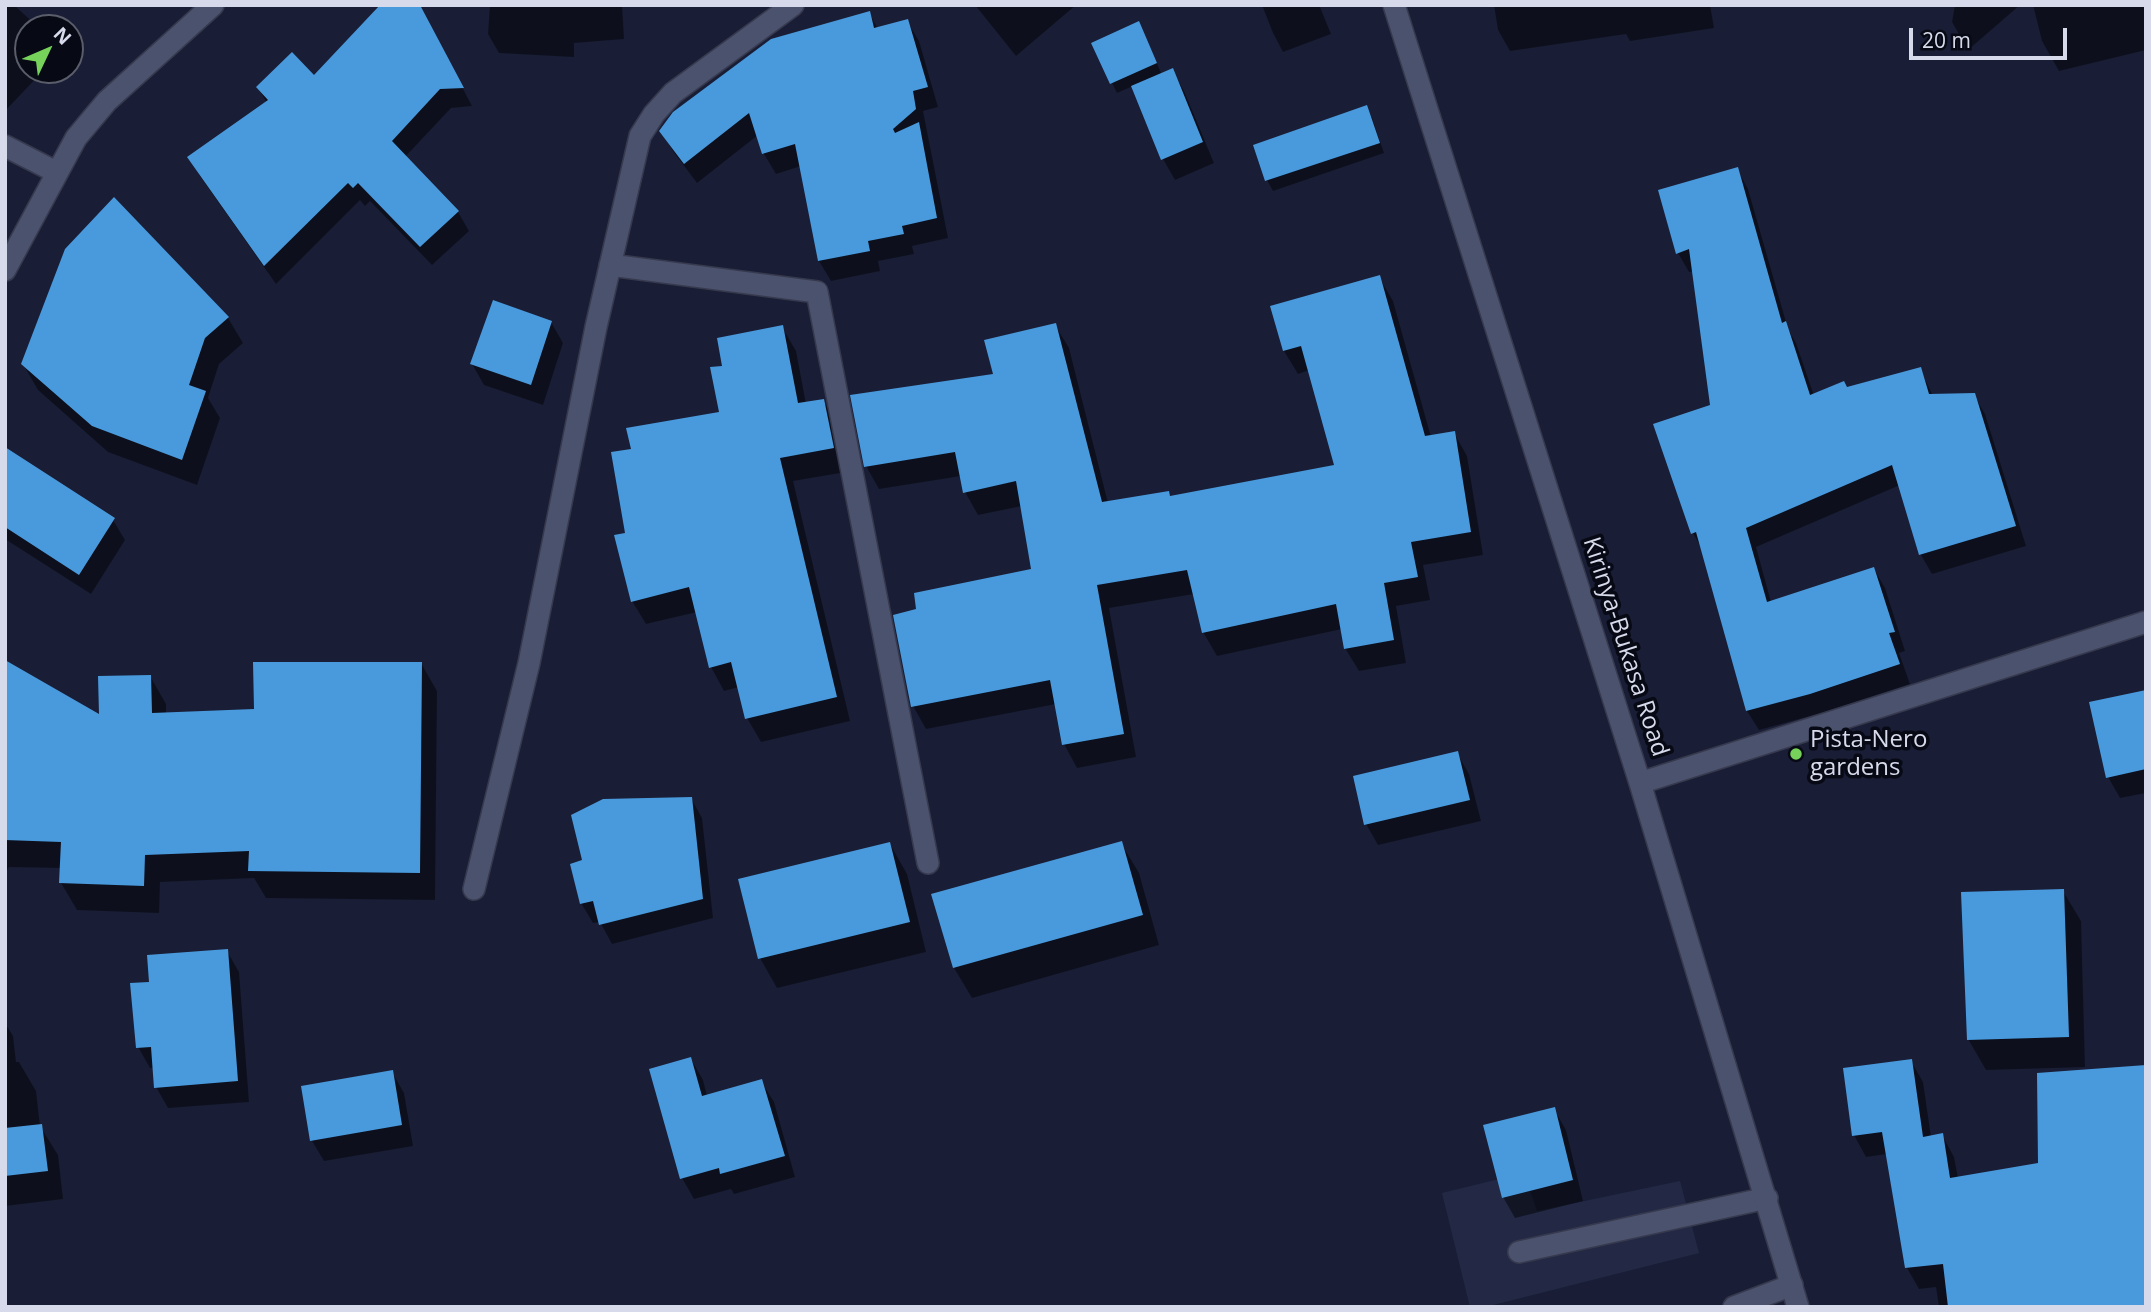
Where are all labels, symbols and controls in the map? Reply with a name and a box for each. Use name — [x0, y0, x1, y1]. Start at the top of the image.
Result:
north arrow — [14, 14, 84, 84]
scale bar — [1913, 14, 2070, 58]
text: N — [48, 21, 77, 50]
text: 20 m — [1922, 26, 1971, 54]
street label: Kirinya-Bukasa Road — [1576, 534, 1674, 760]
place label: Pista-Nero gardens — [1810, 726, 1927, 782]
marker: Pista-Nero gardens — [1788, 746, 1804, 762]

